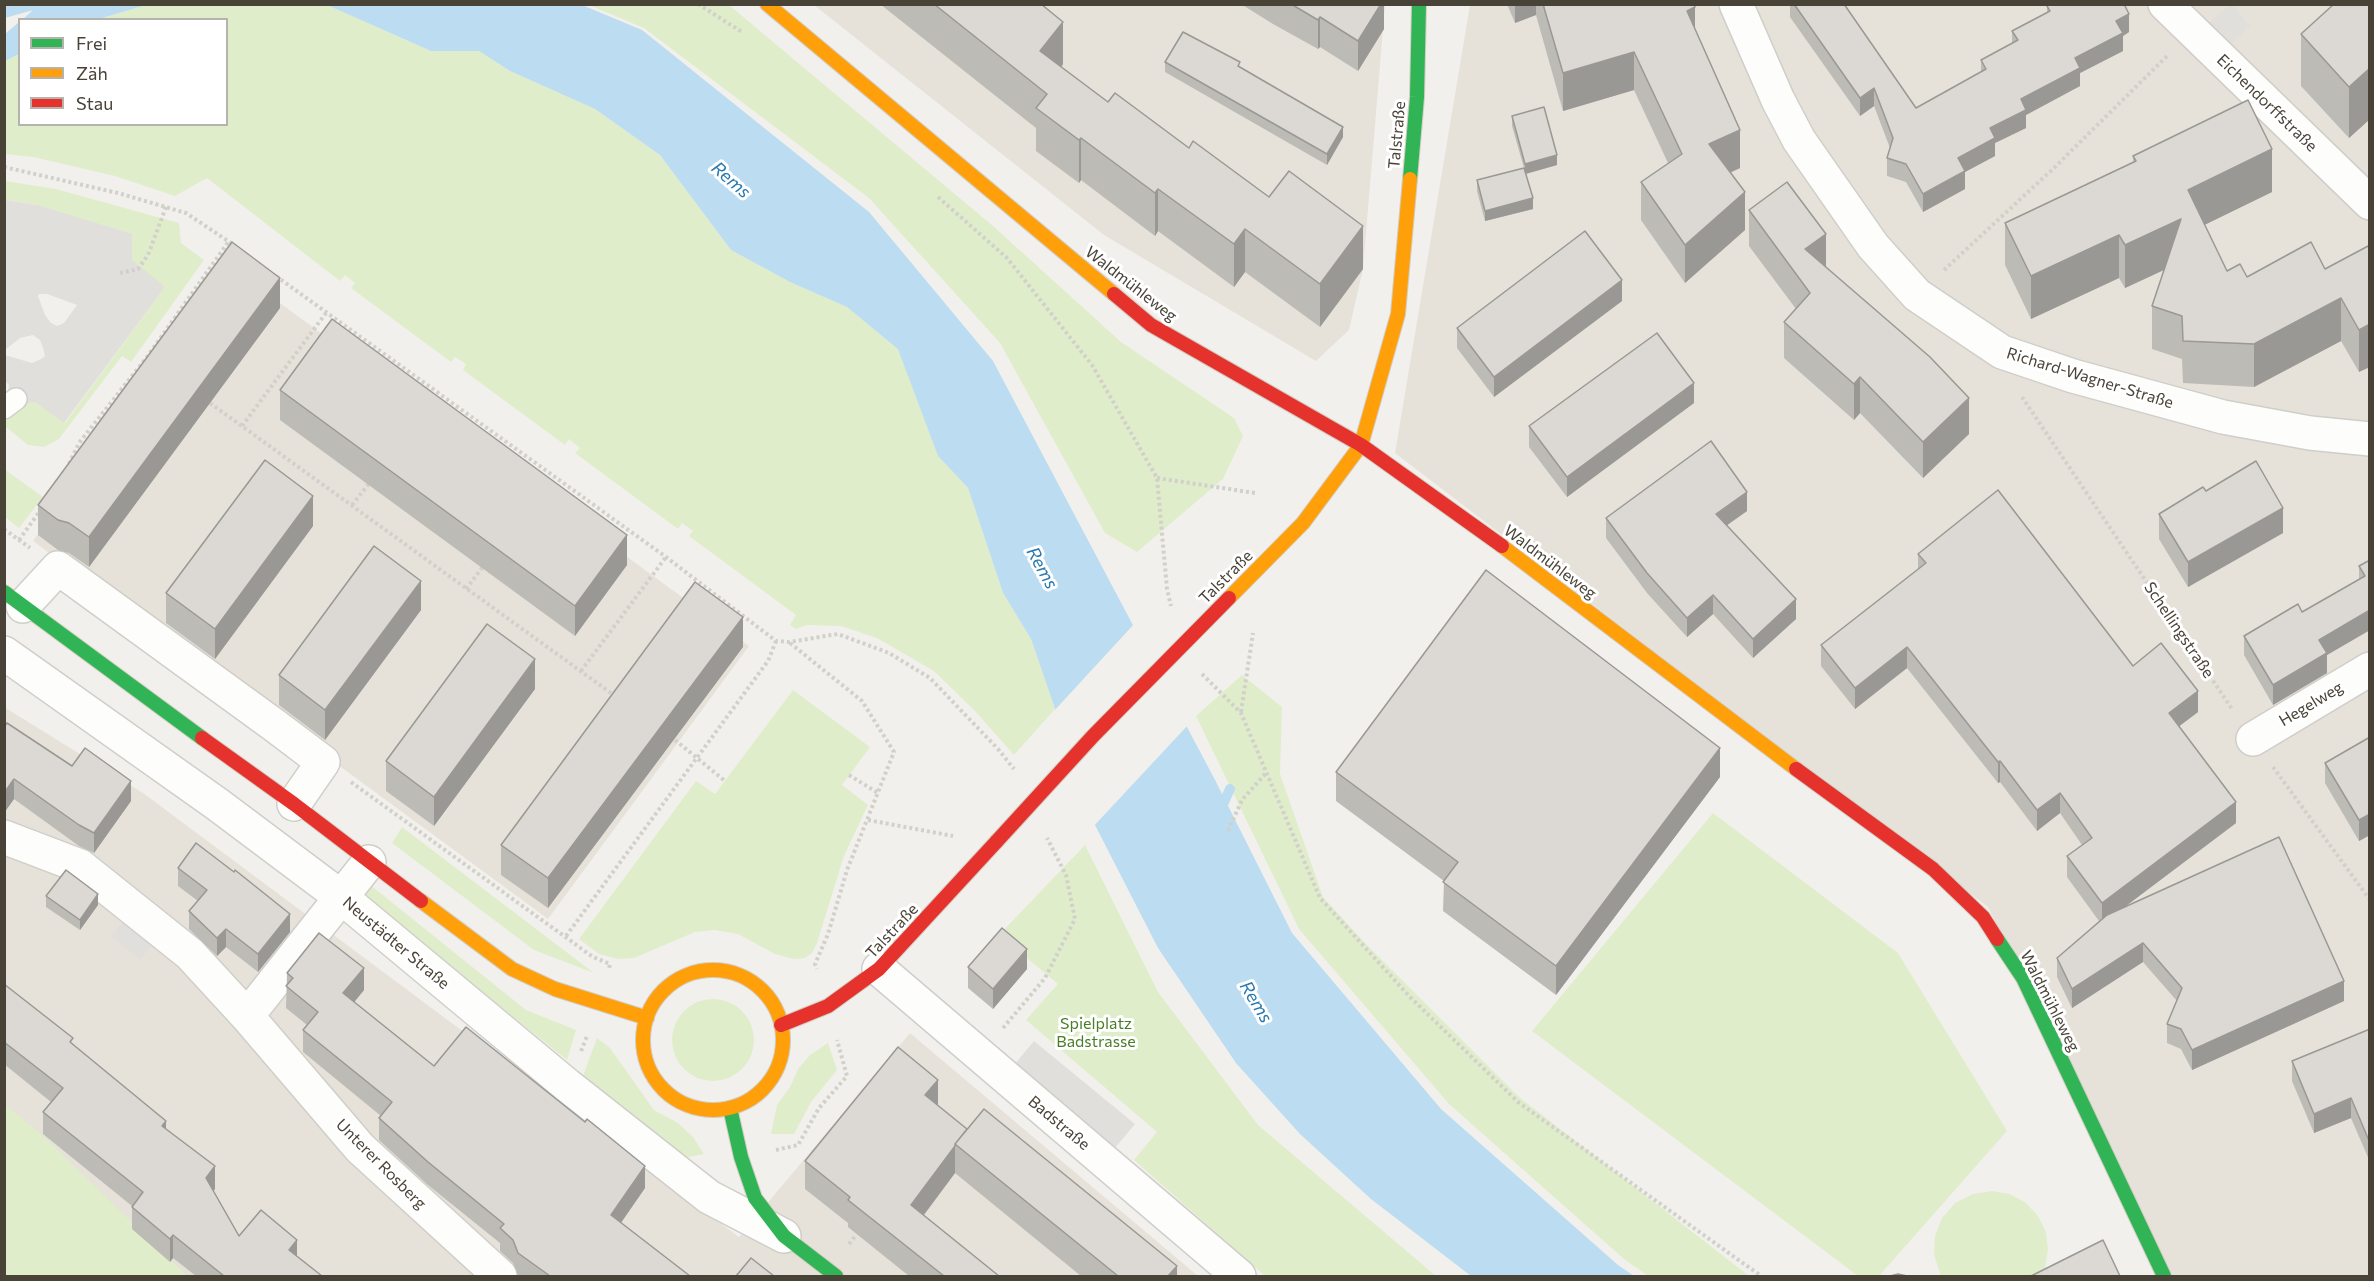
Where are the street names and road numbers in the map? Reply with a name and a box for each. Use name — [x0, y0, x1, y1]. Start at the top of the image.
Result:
street label: Eichendorffstraße — [2213, 50, 2321, 156]
street label: Talstraße — [1384, 100, 1410, 170]
street label: Waldmühleweg — [1081, 242, 1181, 326]
street label: Richard-Wagner-Straße — [2004, 343, 2176, 413]
street label: Waldmühleweg — [1500, 521, 1600, 603]
street label: Talstraße — [1195, 546, 1257, 608]
street label: Schellingstraße — [2140, 578, 2218, 682]
street label: Hegelweg — [2276, 677, 2346, 731]
street label: Neustädter Straße — [339, 893, 453, 993]
street label: Talstraße — [862, 900, 922, 962]
street label: Waldmühleweg — [2016, 947, 2084, 1055]
street label: Badstraße — [1024, 1092, 1094, 1154]
street label: Unterer Rosberg — [332, 1115, 430, 1213]

